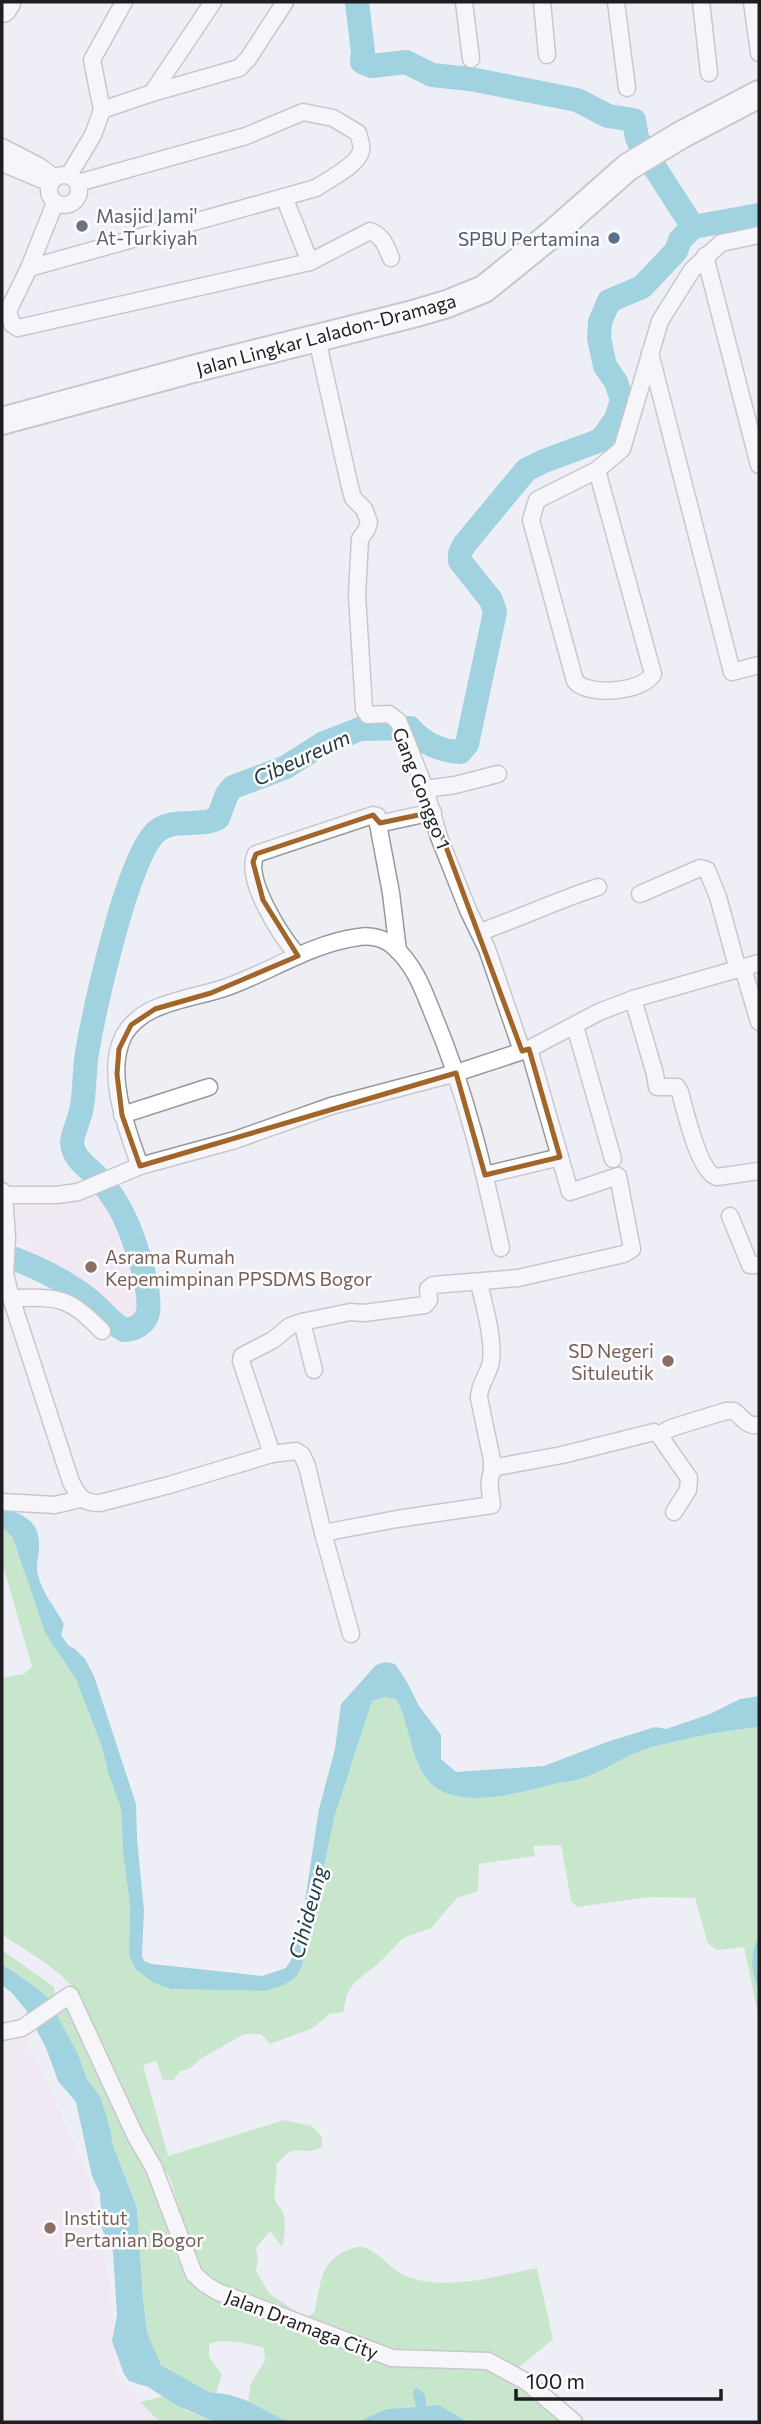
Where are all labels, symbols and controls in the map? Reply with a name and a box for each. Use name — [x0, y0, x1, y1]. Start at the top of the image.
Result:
place label: Masjid Jami' At-Turkiyah — [96, 204, 198, 249]
marker: Masjid Jami' At-Turkiyah — [74, 218, 90, 234]
place label: SPBU Pertamina — [458, 227, 600, 250]
marker: SPBU Pertamina — [606, 230, 622, 246]
street label: Jalan Lingkar Laladon-Dramaga — [194, 288, 458, 380]
water label: Cibeureum — [249, 724, 353, 790]
street label: Gang Gonggo 1 — [388, 724, 456, 852]
place label: Asrama Rumah Kepemimpinan PPSDMS Bogor — [105, 1245, 373, 1290]
marker: Asrama Rumah Kepemimpinan PPSDMS Bogor — [83, 1259, 99, 1275]
place label: SD Negeri Situleutik — [568, 1339, 654, 1384]
marker: SD Negeri Situleutik — [660, 1353, 676, 1369]
water label: Cihideung — [283, 1861, 332, 1961]
place label: Institut Pertanian Bogor — [64, 2206, 204, 2251]
marker: Institut Pertanian Bogor — [42, 2220, 58, 2236]
street label: Jalan Dramaga City — [222, 2284, 382, 2364]
scale bar — [516, 2358, 721, 2402]
text: 100 m — [526, 2368, 585, 2393]

